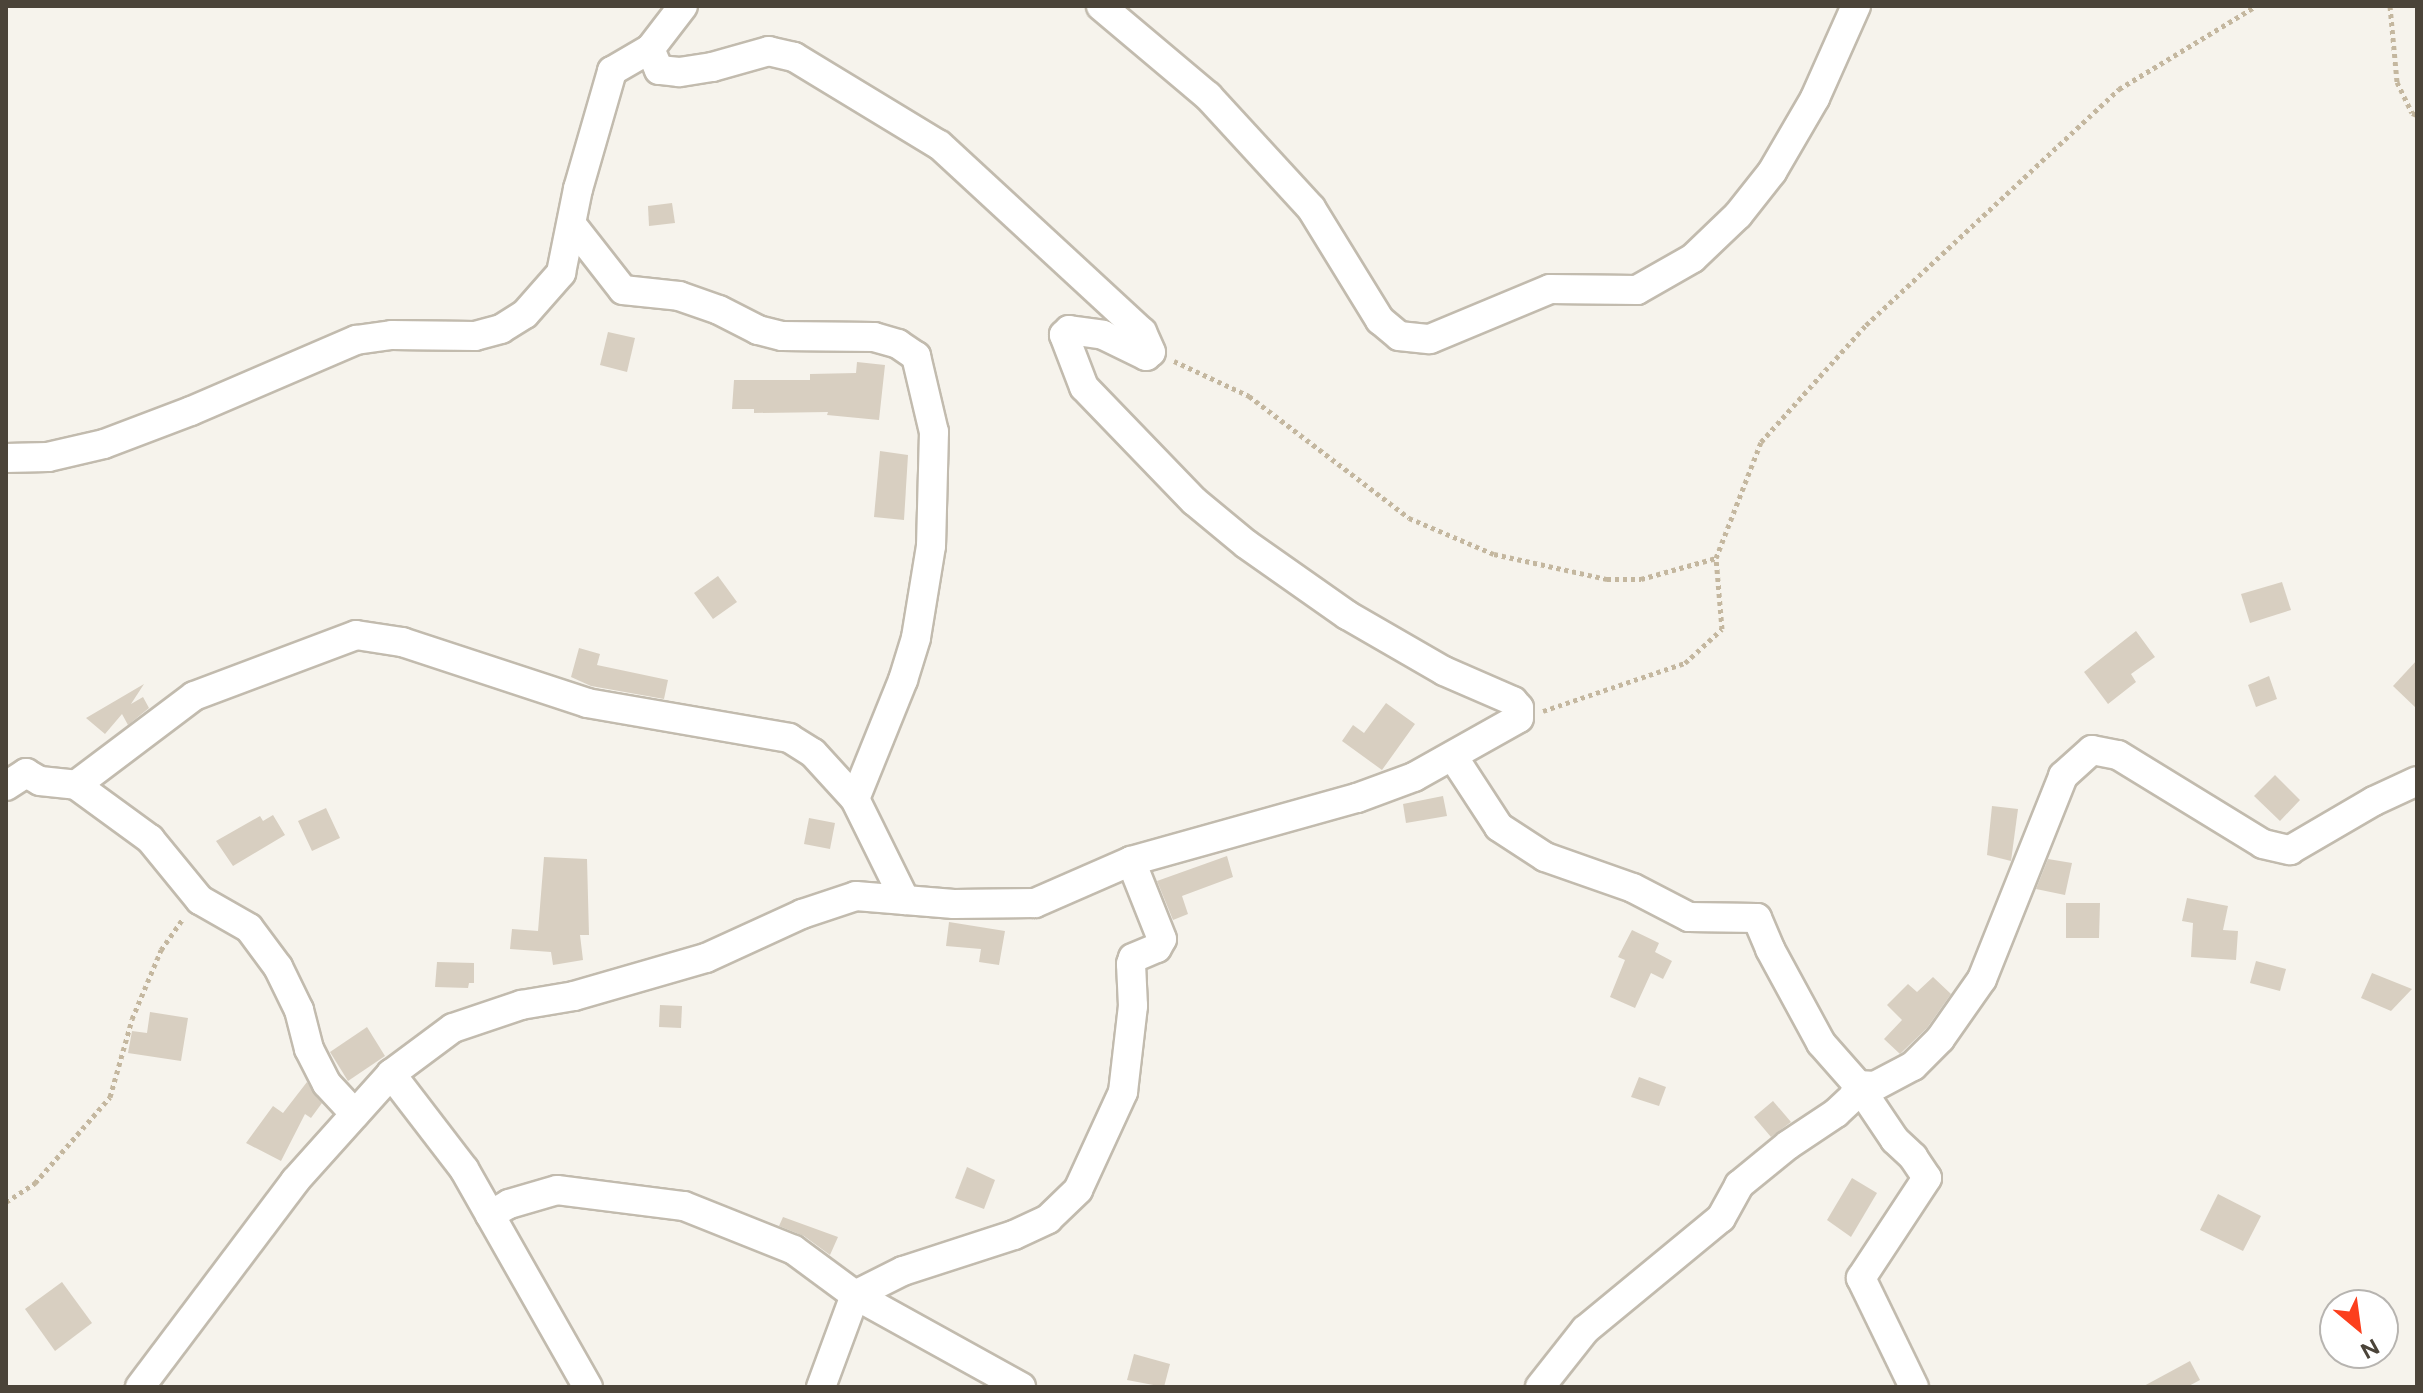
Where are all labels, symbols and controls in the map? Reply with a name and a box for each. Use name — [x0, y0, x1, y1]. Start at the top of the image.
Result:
north arrow — [2319, 1289, 2399, 1369]
text: N — [2356, 1333, 2384, 1365]

